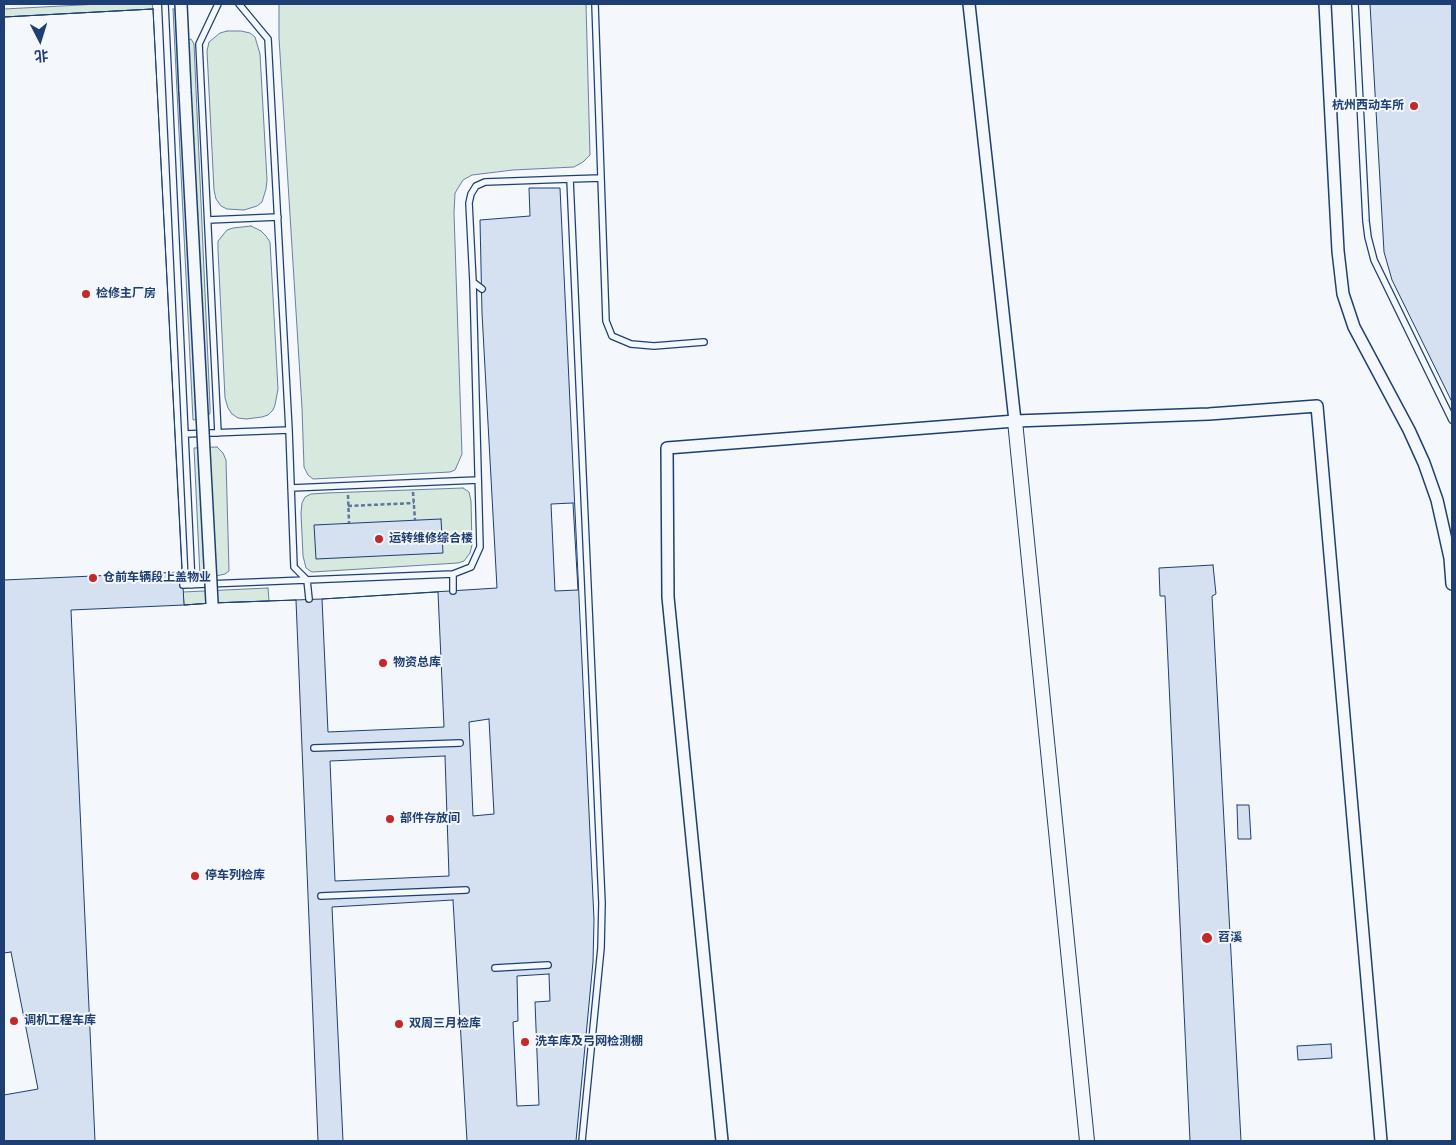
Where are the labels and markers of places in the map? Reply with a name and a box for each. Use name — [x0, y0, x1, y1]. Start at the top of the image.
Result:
place label: 杭州西动车所 — [1332, 99, 1404, 113]
marker: 杭州西动车所 — [1408, 100, 1420, 112]
place label: 检修主厂房 — [96, 287, 156, 301]
marker: 检修主厂房 — [80, 288, 92, 300]
place label: 运转维修综合楼 — [389, 532, 473, 546]
marker: 运转维修综合楼 — [373, 533, 385, 545]
place label: 仓前车辆段上盖物业 — [103, 571, 211, 585]
marker: 仓前车辆段上盖物业 — [87, 572, 99, 584]
place label: 物资总库 — [393, 656, 441, 670]
marker: 物资总库 — [377, 657, 389, 669]
place label: 部件存放间 — [400, 812, 460, 826]
marker: 部件存放间 — [384, 813, 396, 825]
place label: 停车列检库 — [205, 869, 265, 883]
marker: 停车列检库 — [189, 870, 201, 882]
marker: 苕溪 — [1200, 931, 1214, 945]
place label: 苕溪 — [1218, 931, 1242, 945]
place label: 调机工程车库 — [24, 1014, 96, 1028]
marker: 调机工程车库 — [8, 1015, 20, 1027]
place label: 双周三月检库 — [409, 1017, 481, 1031]
marker: 双周三月检库 — [393, 1018, 405, 1030]
place label: 洗车库及弓网检测棚 — [535, 1035, 643, 1049]
marker: 洗车库及弓网检测棚 — [519, 1036, 531, 1048]

